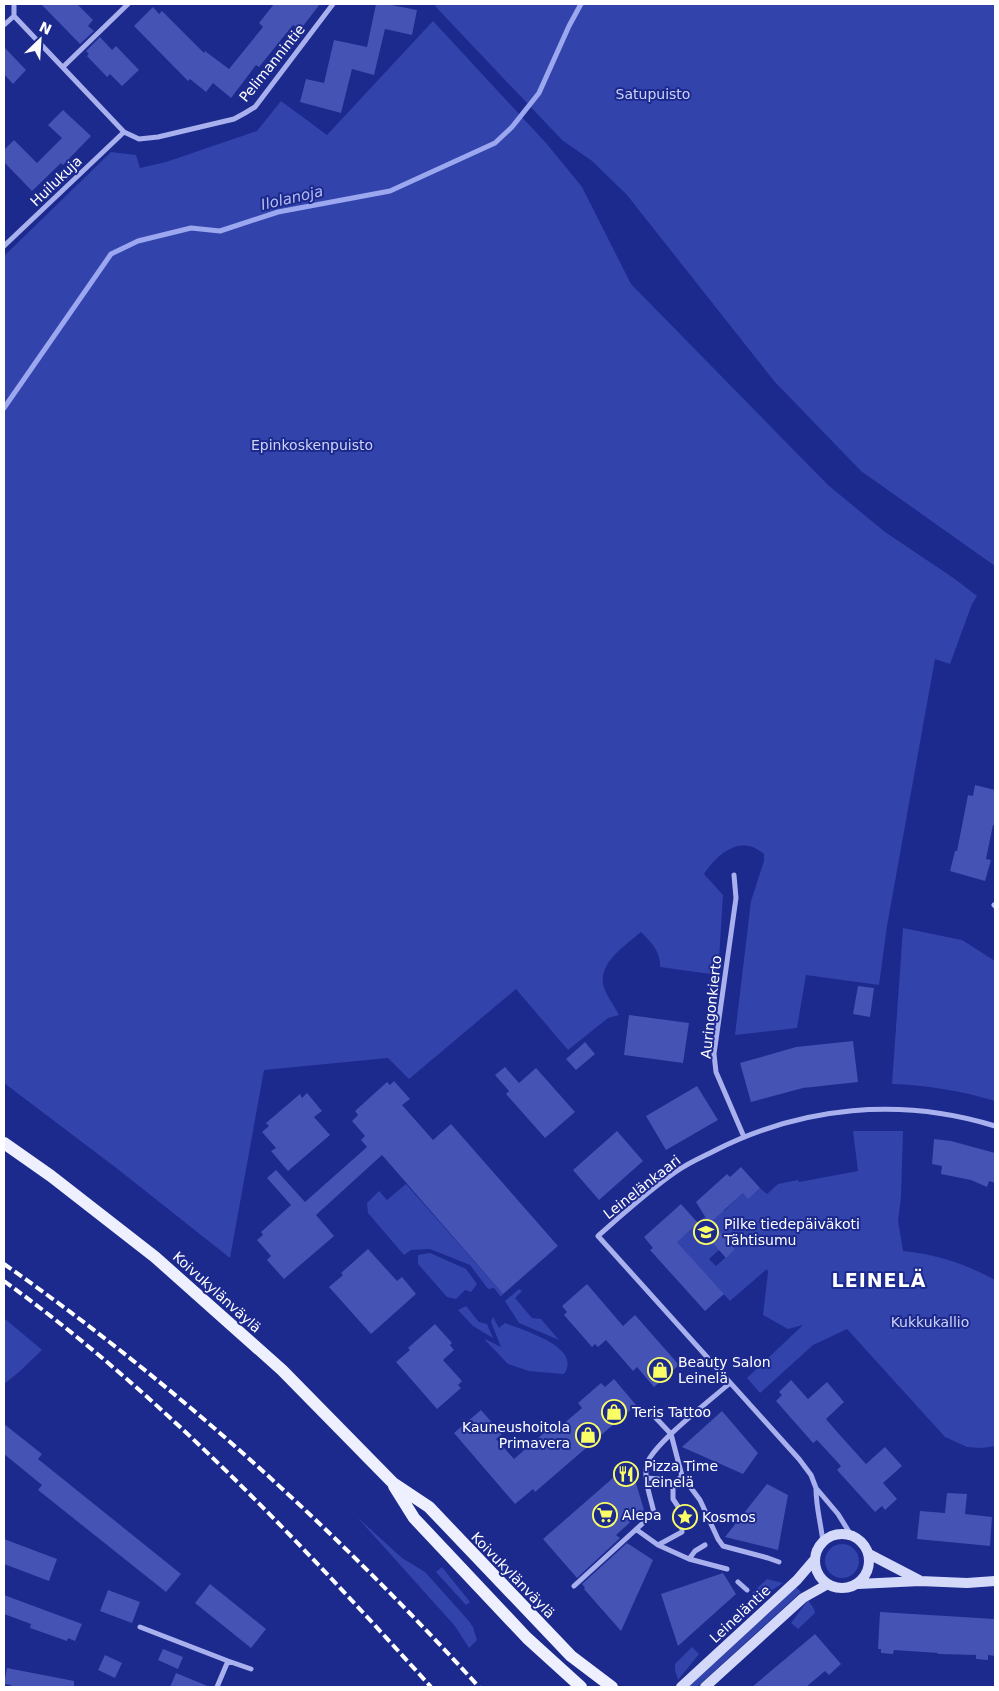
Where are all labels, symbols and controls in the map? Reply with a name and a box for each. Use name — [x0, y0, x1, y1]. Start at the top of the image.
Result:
north arrow — [15, 15, 65, 65]
text: N — [37, 18, 54, 38]
street label: Pelimannintie — [236, 21, 308, 105]
park label: Satupuisto — [616, 86, 690, 102]
street label: Huilukuja — [27, 153, 85, 209]
water label: Ilolanoja — [259, 182, 325, 214]
park label: Epinkoskenpuisto — [251, 437, 373, 453]
street label: Auringonkierto — [698, 955, 724, 1059]
street label: Leinelänkaari — [600, 1152, 684, 1222]
place label: Pilke tiedepäiväkoti Tähtisumu — [723, 1216, 860, 1248]
school or university icon: Pilke tiedepäiväkoti Tähtisumu — [693, 1219, 719, 1245]
street label: Koivukylänväylä — [170, 1248, 264, 1336]
district label: LEINELÄ — [832, 1268, 926, 1291]
park label: Kukkukallio — [891, 1314, 969, 1330]
place label: Beauty Salon Leinelä — [678, 1354, 771, 1386]
shop icon: Beauty Salon Leinelä — [647, 1357, 673, 1383]
shop icon: Teris Tattoo — [601, 1399, 627, 1425]
place label: Teris Tattoo — [631, 1404, 711, 1420]
place label: Kauneushoitola Primavera — [462, 1419, 570, 1451]
shop icon: Kauneushoitola Primavera — [575, 1422, 601, 1448]
place label: Pizza Time Leinelä — [644, 1458, 718, 1490]
restaurant icon: Pizza Time Leinelä — [613, 1461, 639, 1487]
supermarket icon: Alepa — [592, 1502, 618, 1528]
place icon: Kosmos — [672, 1504, 698, 1530]
place label: Alepa — [622, 1507, 662, 1523]
place label: Kosmos — [702, 1509, 756, 1525]
street label: Koivukylänväylä — [468, 1529, 558, 1621]
street label: Leineläntie — [706, 1582, 774, 1646]

